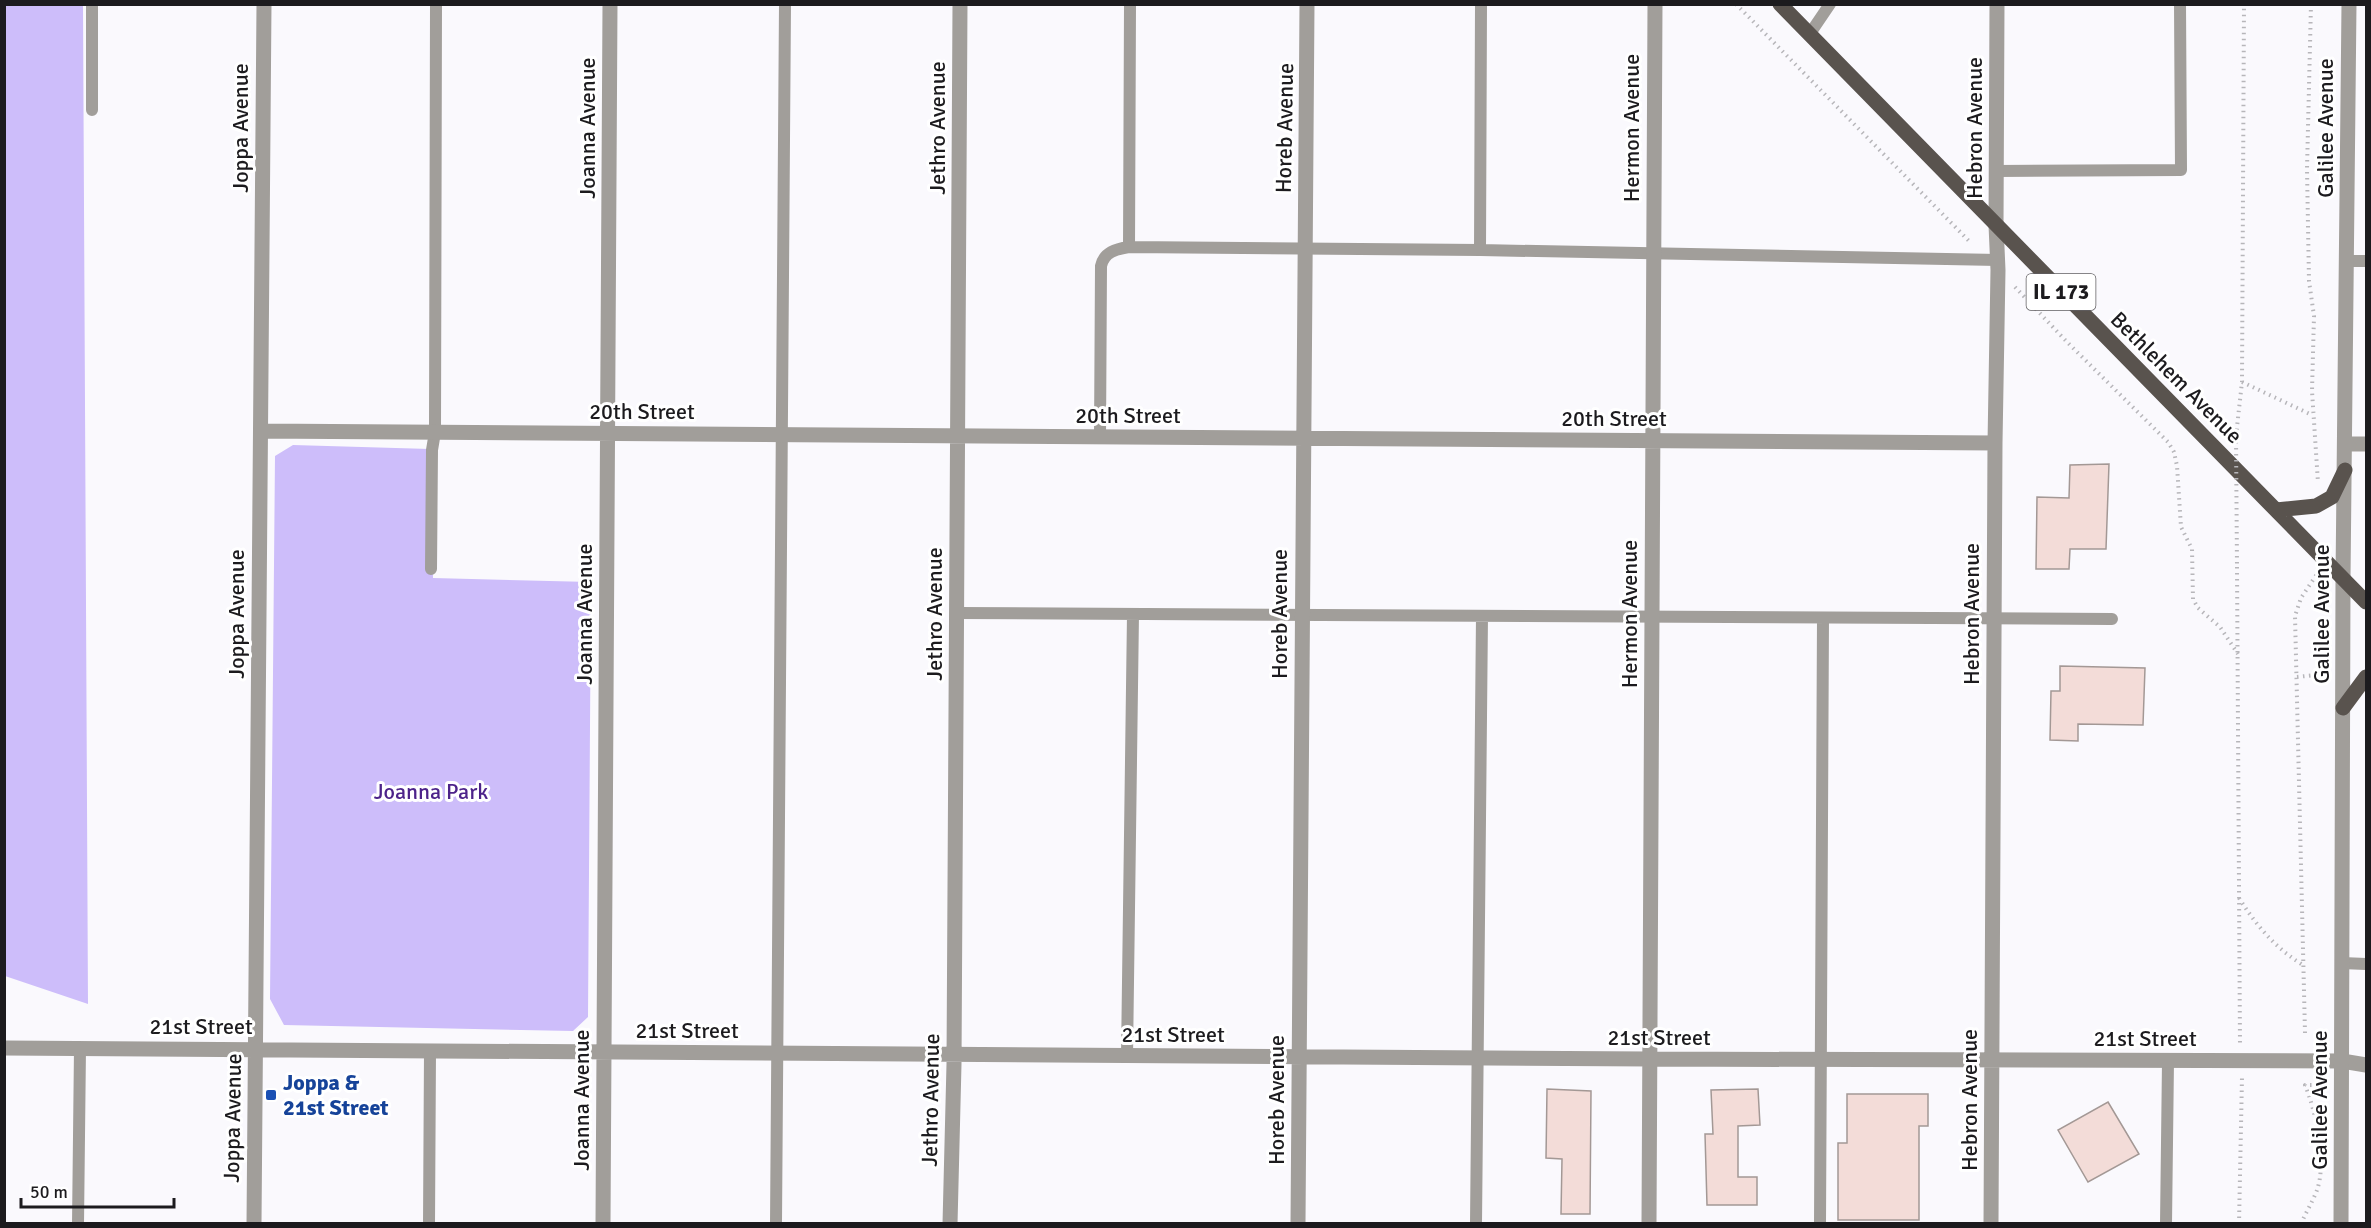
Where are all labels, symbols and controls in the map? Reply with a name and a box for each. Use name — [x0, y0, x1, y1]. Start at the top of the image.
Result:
street label: Hermon Avenue — [1618, 54, 1645, 202]
street label: Joanna Avenue — [574, 57, 601, 199]
street label: Hebron Avenue — [1961, 57, 1988, 199]
street label: Galilee Avenue — [2312, 58, 2339, 198]
street label: Jethro Avenue — [924, 61, 951, 195]
street label: Joppa Avenue — [227, 63, 254, 193]
street label: Horeb Avenue — [1270, 63, 1299, 193]
road number: IL 173 — [2026, 274, 2096, 310]
street label: Bethlehem Avenue — [2105, 306, 2248, 449]
street label: 20th Street — [589, 398, 695, 425]
street label: 20th Street — [1075, 402, 1181, 429]
street label: 20th Street — [1561, 405, 1667, 432]
street label: Hermon Avenue — [1616, 540, 1643, 688]
street label: Joanna Avenue — [571, 543, 598, 685]
street label: Hebron Avenue — [1958, 543, 1985, 685]
street label: Galilee Avenue — [2308, 544, 2335, 684]
street label: Jethro Avenue — [921, 547, 948, 681]
street label: Joppa Avenue — [223, 549, 250, 679]
street label: Horeb Avenue — [1266, 549, 1293, 679]
park label: Joanna Park — [374, 778, 488, 805]
street label: 21st Street — [149, 1013, 253, 1040]
street label: 21st Street — [635, 1017, 739, 1044]
street label: 21st Street — [1121, 1021, 1225, 1048]
street label: 21st Street — [1607, 1024, 1711, 1051]
street label: 21st Street — [2093, 1025, 2197, 1052]
street label: Joanna Avenue — [568, 1029, 595, 1171]
street label: Hebron Avenue — [1956, 1029, 1983, 1171]
street label: Galilee Avenue — [2306, 1030, 2333, 1170]
street label: Jethro Avenue — [916, 1033, 945, 1167]
street label: Horeb Avenue — [1263, 1035, 1290, 1165]
street label: Joppa Avenue — [218, 1053, 247, 1183]
place label: Joppa & 21st Street — [283, 1069, 389, 1121]
marker: Joppa & 21st Street — [264, 1088, 278, 1102]
scale bar — [21, 1171, 174, 1209]
text: 50 m — [30, 1181, 68, 1203]

